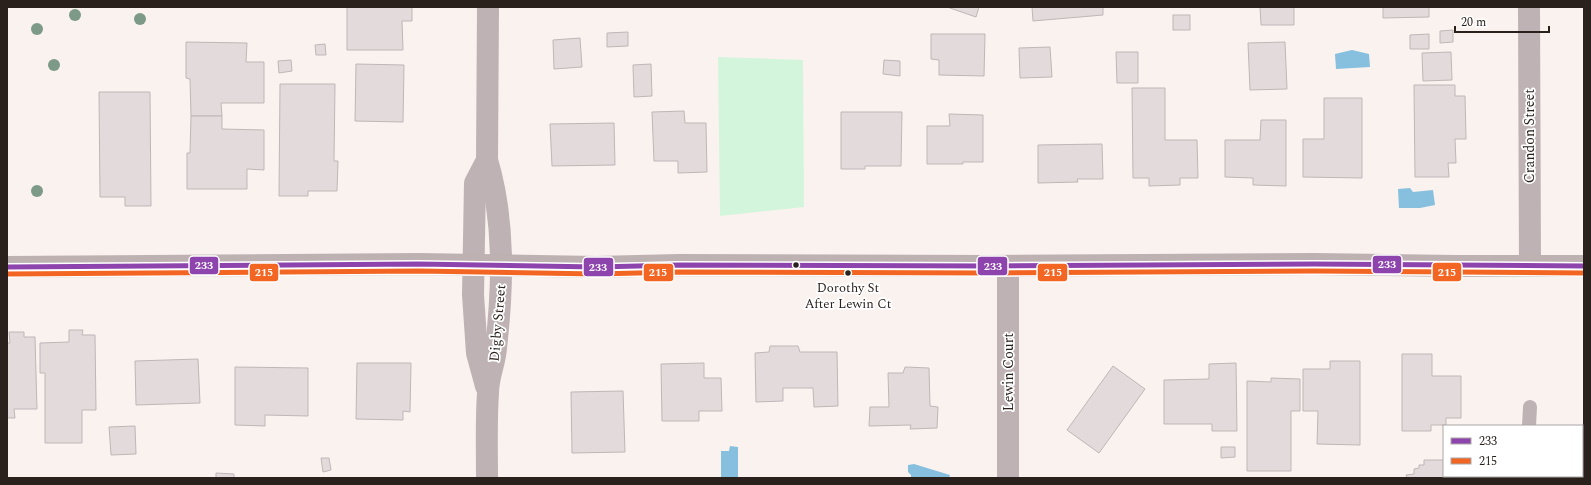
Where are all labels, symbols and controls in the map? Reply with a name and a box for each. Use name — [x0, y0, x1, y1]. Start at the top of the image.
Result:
scale bar — [1455, 8, 1549, 34]
text: 20 m — [1461, 13, 1486, 32]
street label: Crandon Street — [1519, 89, 1540, 183]
line badge: 233 — [1372, 255, 1402, 274]
line badge: 233 — [189, 256, 219, 275]
line badge: 233 — [977, 256, 1008, 276]
text: 233 — [1378, 256, 1396, 273]
text: 233 — [195, 257, 213, 274]
line badge: 233 — [583, 257, 614, 277]
text: 233 — [984, 258, 1002, 275]
text: 233 — [589, 259, 607, 276]
unlabelled marker — [791, 260, 801, 270]
line badge: 215 — [1432, 262, 1462, 282]
line badge: 215 — [249, 263, 279, 282]
line badge: 215 — [643, 263, 674, 282]
line badge: 215 — [1037, 263, 1068, 282]
text: 215 — [255, 264, 273, 281]
text: 215 — [649, 264, 667, 281]
text: 215 — [1044, 264, 1062, 281]
text: 215 — [1438, 264, 1456, 281]
marker: Dorothy St After Lewin Ct — [843, 268, 853, 278]
place label: Dorothy St After Lewin Ct — [805, 278, 892, 314]
street label: Digby Street — [484, 283, 511, 363]
street label: Lewin Court — [998, 333, 1019, 411]
legend — [1443, 425, 1583, 477]
text: 233 — [1479, 432, 1497, 451]
text: 215 — [1479, 452, 1497, 471]

